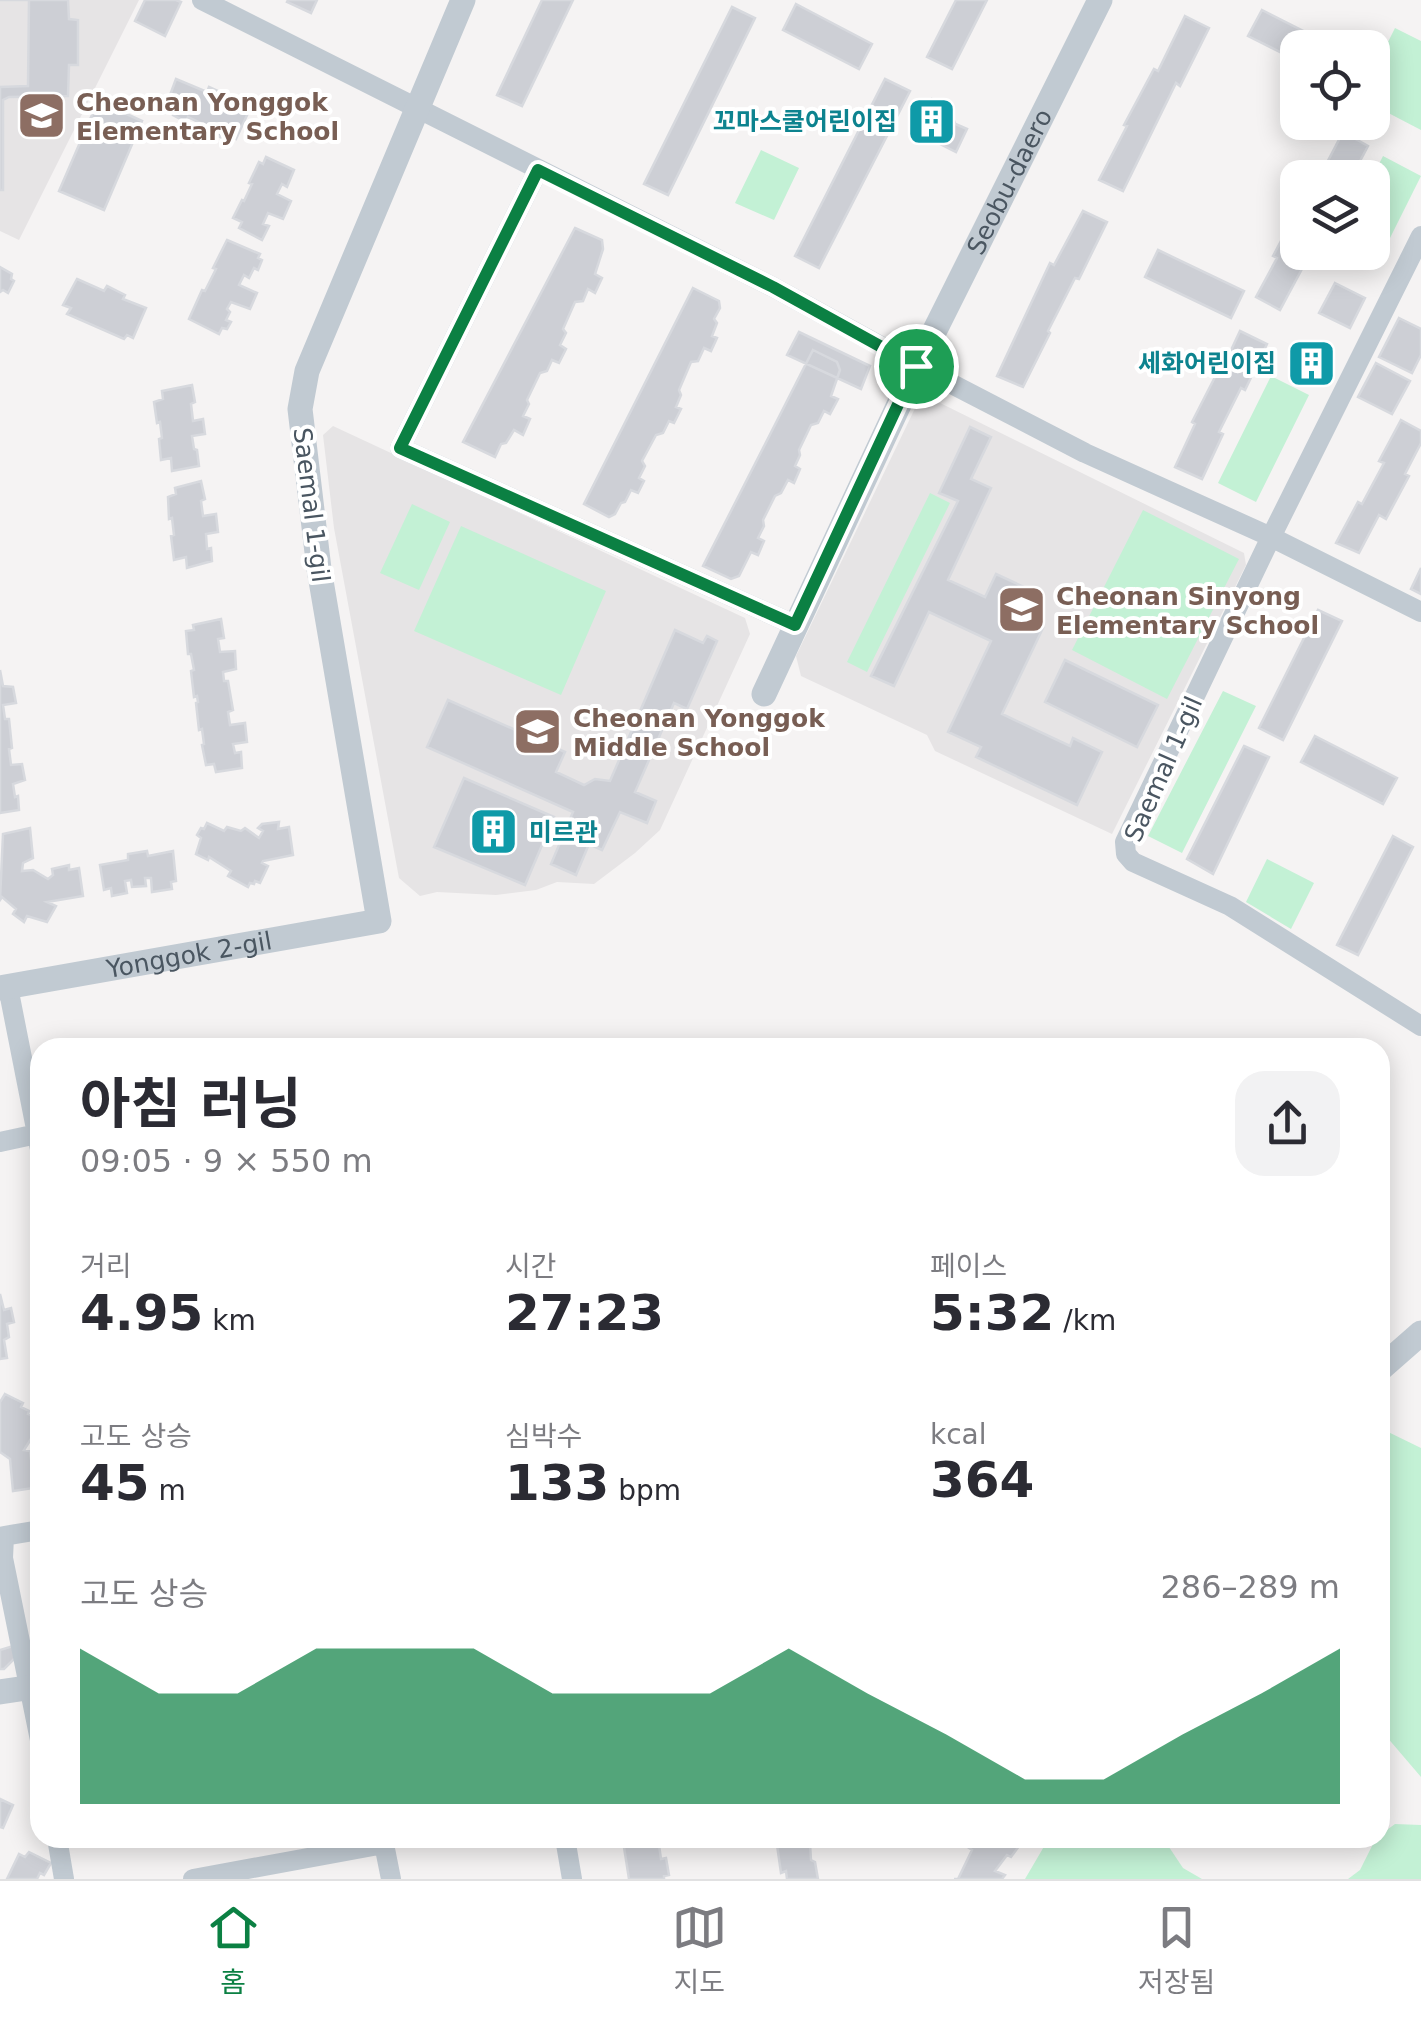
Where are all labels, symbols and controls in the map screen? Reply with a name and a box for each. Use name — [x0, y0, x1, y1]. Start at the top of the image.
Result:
map controls — [1280, 30, 1390, 270]
button: locate — [1280, 30, 1390, 140]
place label: Cheonan Yonggok Elementary School — [76, 88, 339, 146]
school or university icon: Cheonan Yonggok Elementary School — [15, 90, 67, 142]
building icon: 꼬마스쿨어린이집 — [906, 95, 958, 147]
street label: Seobu-daero — [961, 104, 1058, 259]
place label: 꼬마스쿨어린이집 — [713, 107, 897, 136]
button: layers — [1280, 160, 1390, 270]
pin — [874, 324, 959, 409]
building icon: 세화어린이집 — [1285, 337, 1337, 389]
icon: arrive — [889, 339, 944, 394]
place label: 세화어린이집 — [1138, 349, 1276, 378]
street label: Saemal 1-gil — [288, 426, 335, 584]
place label: Cheonan Sinyong Elementary School — [1056, 582, 1319, 640]
school or university icon: Cheonan Sinyong Elementary School — [995, 584, 1047, 636]
street label: Saemal 1-gil — [1119, 692, 1208, 846]
place label: Cheonan Yonggok Middle School — [573, 704, 826, 762]
school or university icon: Cheonan Yonggok Middle School — [512, 706, 564, 758]
building icon: 미르관 — [468, 806, 520, 858]
place label: 미르관 — [529, 818, 598, 847]
street label: Yonggok 2-gil — [103, 926, 274, 984]
button: share — [1235, 1071, 1340, 1176]
text: 아침 러닝 — [80, 1072, 302, 1136]
text: 09:05 · 9 × 550 m — [80, 1142, 373, 1180]
text: 거리 — [80, 1250, 132, 1283]
text: 시간 — [505, 1250, 557, 1283]
text: 페이스 — [930, 1250, 1007, 1283]
text: 4.95 — [80, 1284, 203, 1342]
text: 27:23 — [505, 1284, 664, 1342]
text: 5:32 — [930, 1284, 1054, 1342]
text: km — [203, 1304, 256, 1337]
text: /km — [1054, 1304, 1116, 1337]
text: kcal — [930, 1418, 987, 1451]
text: 고도 상승 — [80, 1420, 192, 1453]
text: 심박수 — [505, 1420, 582, 1453]
text: 364 — [930, 1451, 1034, 1509]
text: 45 — [80, 1454, 150, 1512]
text: 133 — [505, 1454, 609, 1512]
text: m — [150, 1474, 186, 1507]
text: bpm — [609, 1474, 681, 1507]
text: 286–289 m — [1161, 1568, 1340, 1606]
text: 고도 상승 — [80, 1575, 208, 1613]
tab: 홈 — [206, 1900, 261, 2000]
tab: 지도 — [672, 1900, 727, 2000]
tab: 저장됨 — [1138, 1900, 1215, 2000]

